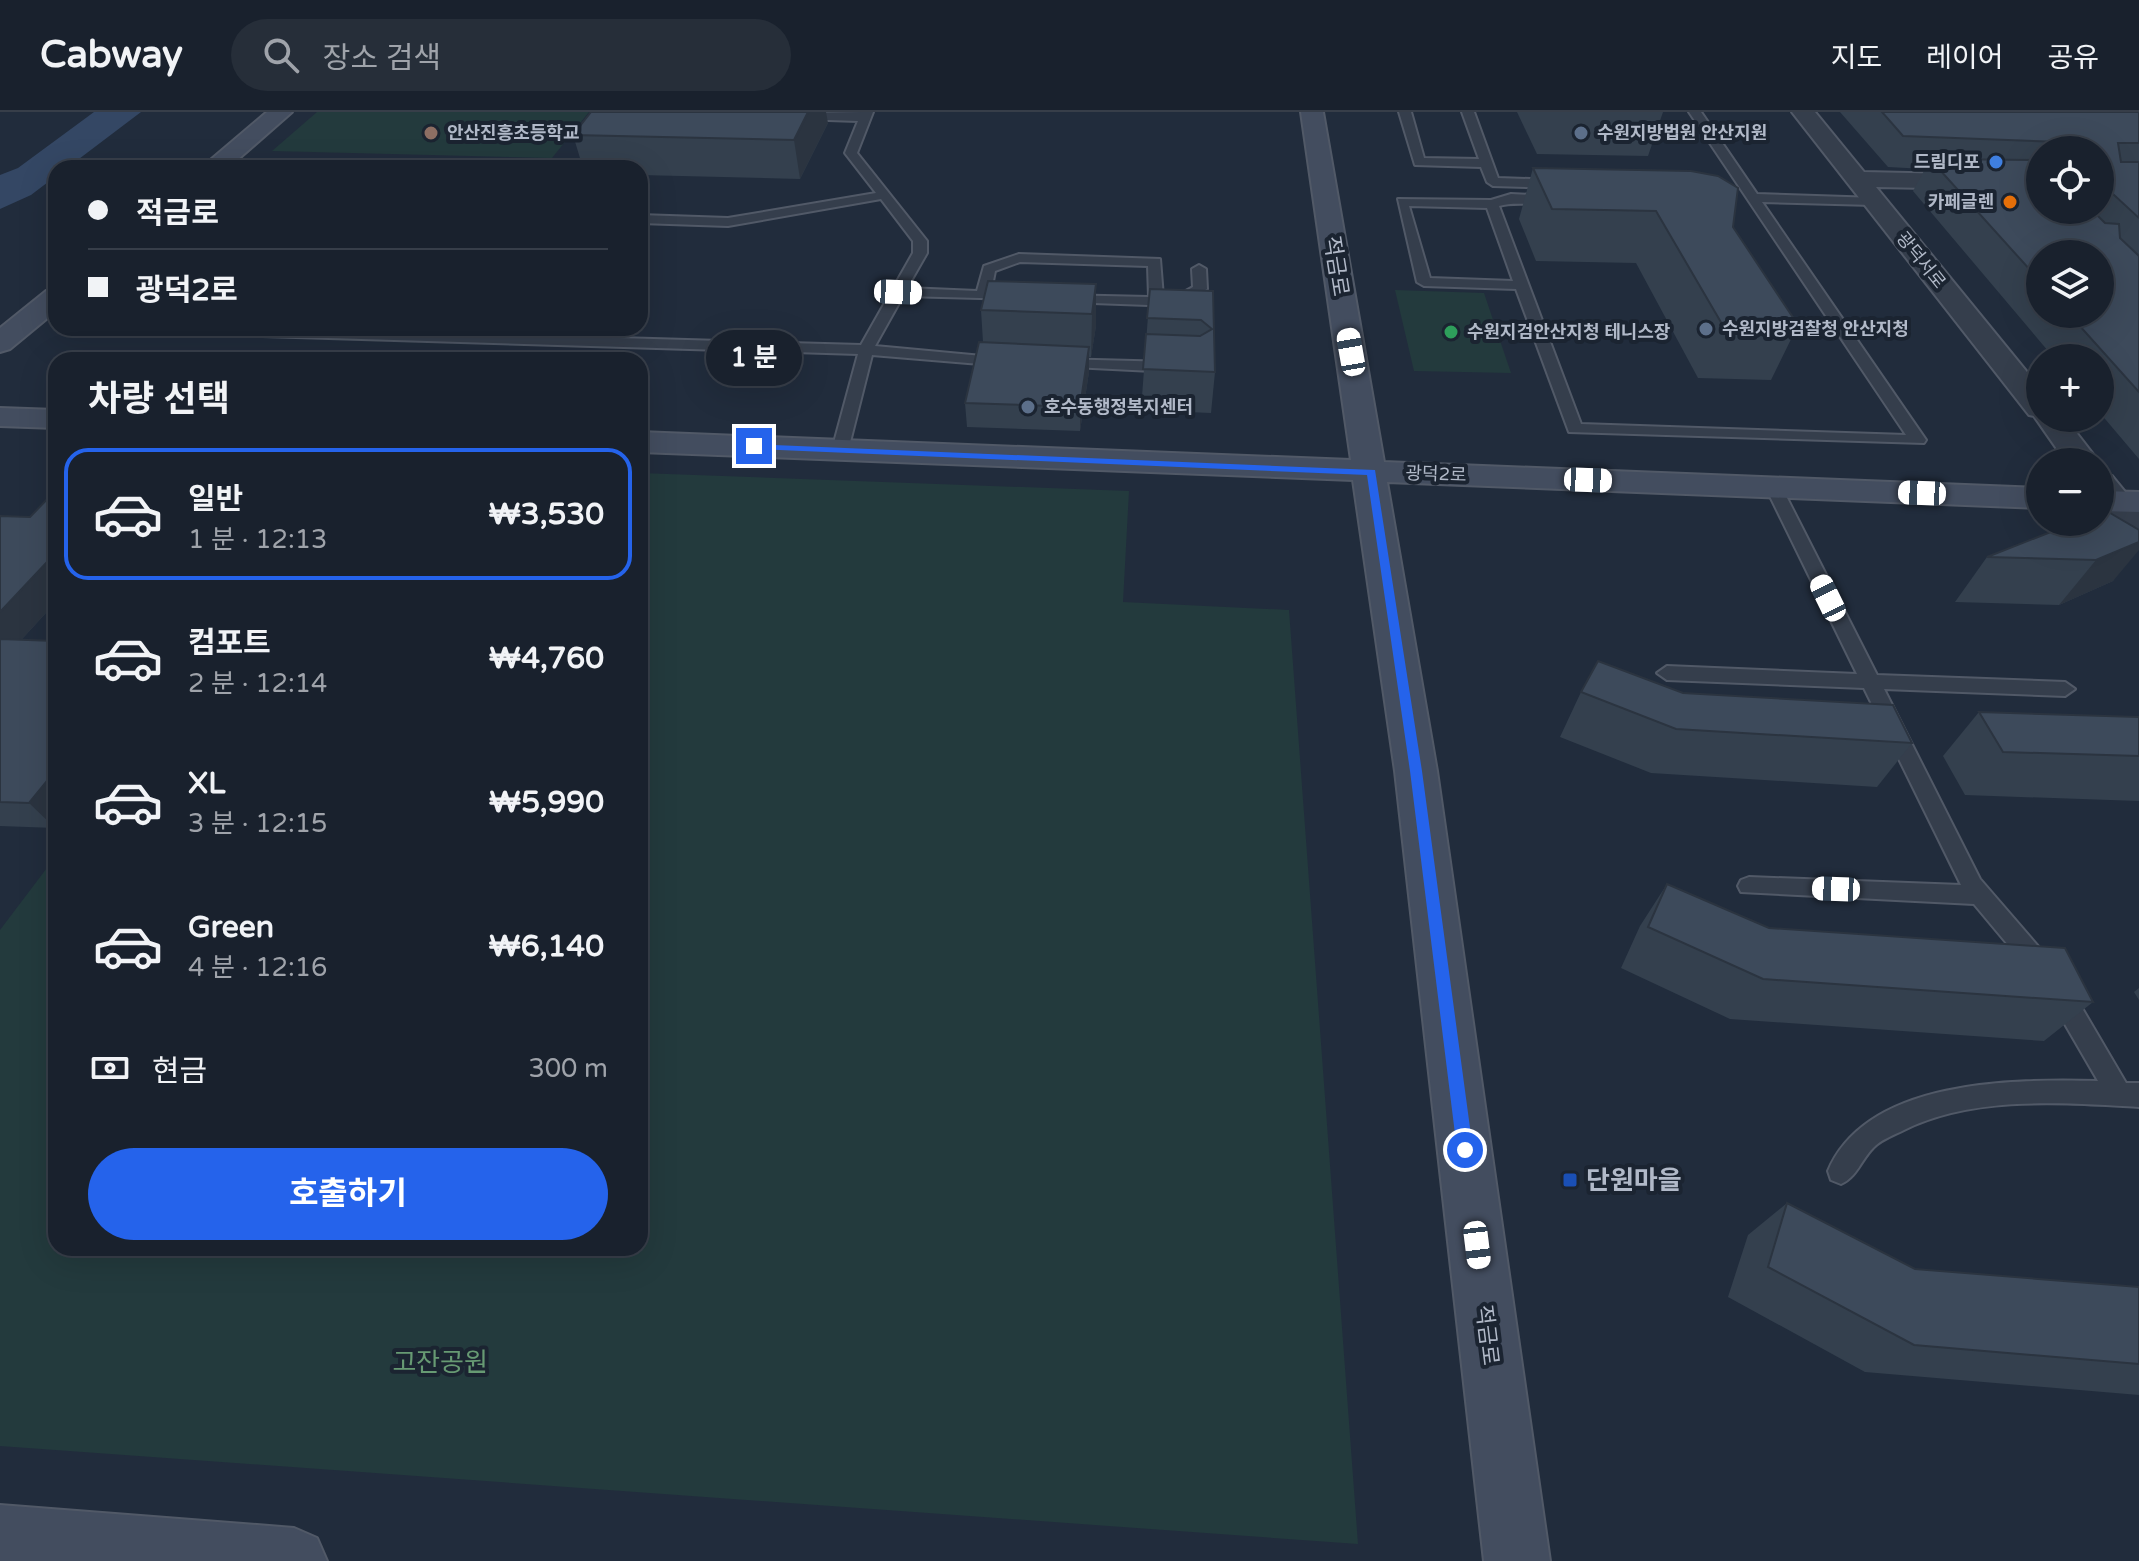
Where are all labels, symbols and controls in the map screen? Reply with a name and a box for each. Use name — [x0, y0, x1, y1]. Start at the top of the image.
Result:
search box — [231, 19, 791, 91]
text: Cabway — [40, 32, 183, 78]
icon: search — [259, 33, 303, 77]
text: 장소 검색 — [323, 40, 441, 77]
text: 지도 — [1831, 41, 1882, 75]
text: 레이어 — [1926, 41, 2003, 75]
text: 공유 — [2047, 41, 2099, 75]
place label: 안산진흥초등학교 — [447, 122, 579, 144]
place label: 수원지방법원 안산지원 — [1597, 122, 1767, 144]
marker: 안산진흥초등학교 — [422, 124, 440, 142]
marker: 수원지방법원 안산지원 — [1572, 124, 1590, 142]
map controls — [2026, 136, 2114, 536]
button: locate — [2026, 136, 2114, 224]
place label: 드림디포 — [1914, 151, 1980, 173]
marker: 드림디포 — [1987, 153, 2005, 171]
place label: 카페글렌 — [1928, 191, 1994, 213]
marker: 카페글렌 — [2001, 193, 2019, 211]
text: 적금로 — [136, 195, 219, 232]
street label: 광덕서로 — [1892, 227, 1950, 293]
street label: 적금로 — [1318, 234, 1354, 298]
button: layers — [2026, 240, 2114, 328]
text: 광덕2로 — [136, 272, 238, 309]
car — [874, 279, 922, 305]
place label: 수원지방검찰청 안산지청 — [1722, 318, 1909, 340]
marker: 수원지방검찰청 안산지청 — [1697, 320, 1715, 338]
place label: 수원지검안산지청 테니스장 — [1467, 321, 1671, 343]
marker: 수원지검안산지청 테니스장 — [1442, 323, 1460, 341]
car — [1335, 326, 1367, 378]
callout: 1 분 — [706, 330, 802, 386]
text: 1 분 — [730, 342, 778, 373]
button: + — [2026, 344, 2114, 432]
text: 차량 선택 — [88, 378, 230, 421]
place label: 호수동행정복지센터 — [1044, 396, 1193, 418]
marker: 호수동행정복지센터 — [1019, 398, 1037, 416]
route end — [736, 428, 772, 464]
button: − — [2026, 448, 2114, 536]
street label: 광덕2로 — [1405, 462, 1467, 486]
car — [1564, 467, 1612, 493]
icon: car — [92, 478, 164, 550]
car — [1898, 480, 1946, 506]
text: 일반 — [188, 481, 243, 518]
text: ₩3,530 — [488, 496, 604, 533]
text: 1 분 · 12:13 — [188, 524, 327, 555]
car — [1807, 571, 1849, 625]
icon: car — [92, 622, 164, 694]
text: 컴포트 — [188, 625, 271, 662]
text: ₩4,760 — [489, 640, 604, 677]
text: 2 분 · 12:14 — [188, 668, 327, 699]
text: XL — [188, 765, 225, 802]
icon: car — [92, 766, 164, 838]
text: ₩5,990 — [489, 784, 604, 821]
text: 3 분 · 12:15 — [188, 808, 327, 839]
car — [1812, 876, 1860, 902]
text: Green — [188, 909, 274, 946]
icon: car — [92, 910, 164, 982]
text: ₩6,140 — [488, 928, 604, 965]
text: 4 분 · 12:16 — [188, 952, 327, 983]
icon: cash — [88, 1046, 132, 1090]
text: 현금 — [152, 1053, 207, 1090]
text: 300 m — [528, 1053, 608, 1084]
route start — [1447, 1132, 1483, 1168]
button: 호출하기 — [88, 1148, 608, 1240]
place label: 단원마을 — [1586, 1165, 1682, 1196]
marker: 단원마을 — [1561, 1171, 1579, 1189]
car — [1462, 1220, 1492, 1270]
street label: 적금로 — [1470, 1303, 1504, 1367]
park label: 고잔공원 — [392, 1347, 488, 1378]

